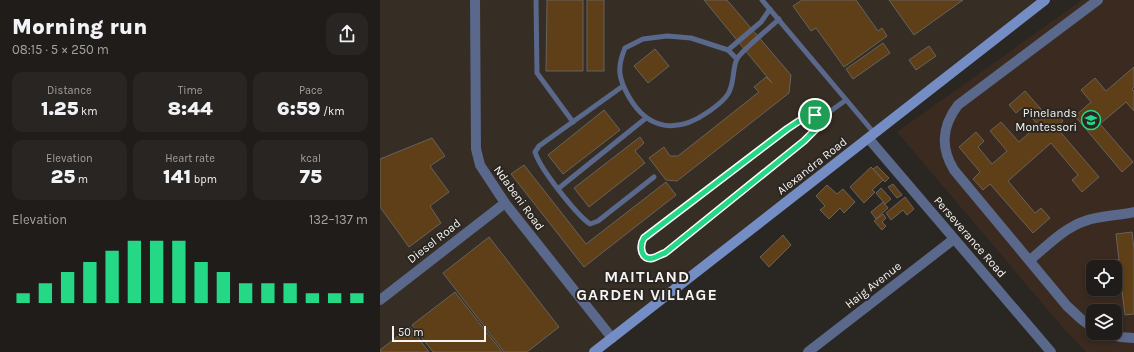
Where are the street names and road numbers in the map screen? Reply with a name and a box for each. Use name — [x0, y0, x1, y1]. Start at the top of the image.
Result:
street label: Alexandra Road — [774, 134, 850, 198]
street label: Ndabeni Road — [491, 163, 547, 233]
street label: Perseverance Road — [931, 194, 1009, 280]
street label: Diesel Road — [404, 216, 464, 266]
street label: Haig Avenue — [842, 259, 904, 311]

